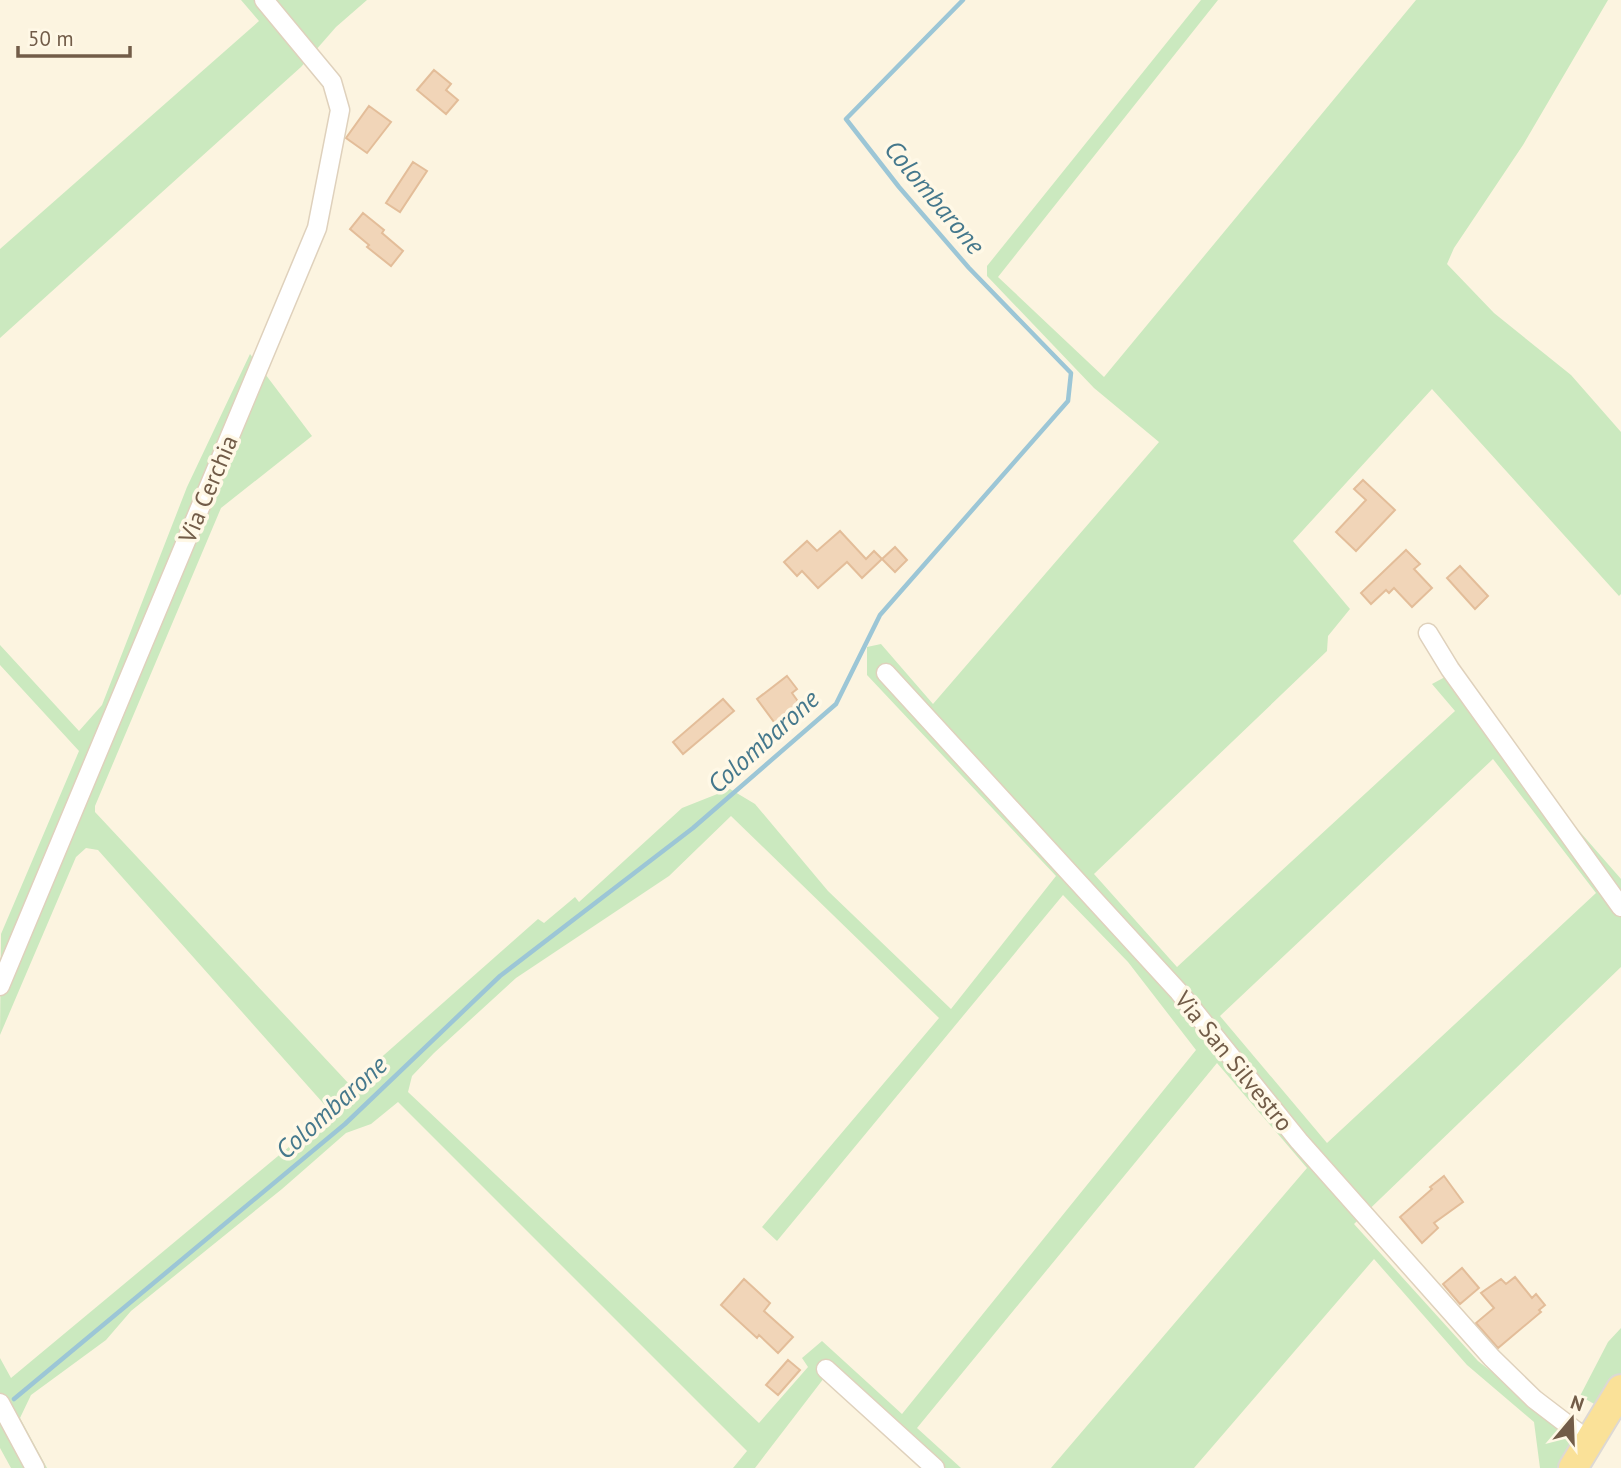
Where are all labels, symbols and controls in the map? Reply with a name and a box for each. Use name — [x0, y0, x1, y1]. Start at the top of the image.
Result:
scale bar — [18, 14, 130, 58]
text: 50 m — [28, 25, 74, 52]
water label: Colombarone — [878, 133, 992, 261]
street label: Via Cerchia — [171, 431, 245, 548]
water label: Colombarone — [700, 682, 826, 800]
street label: Via San Silvestro — [1167, 984, 1300, 1137]
water label: Colombarone — [268, 1048, 394, 1166]
north arrow — [1537, 1384, 1607, 1454]
text: N — [1568, 1390, 1587, 1416]

